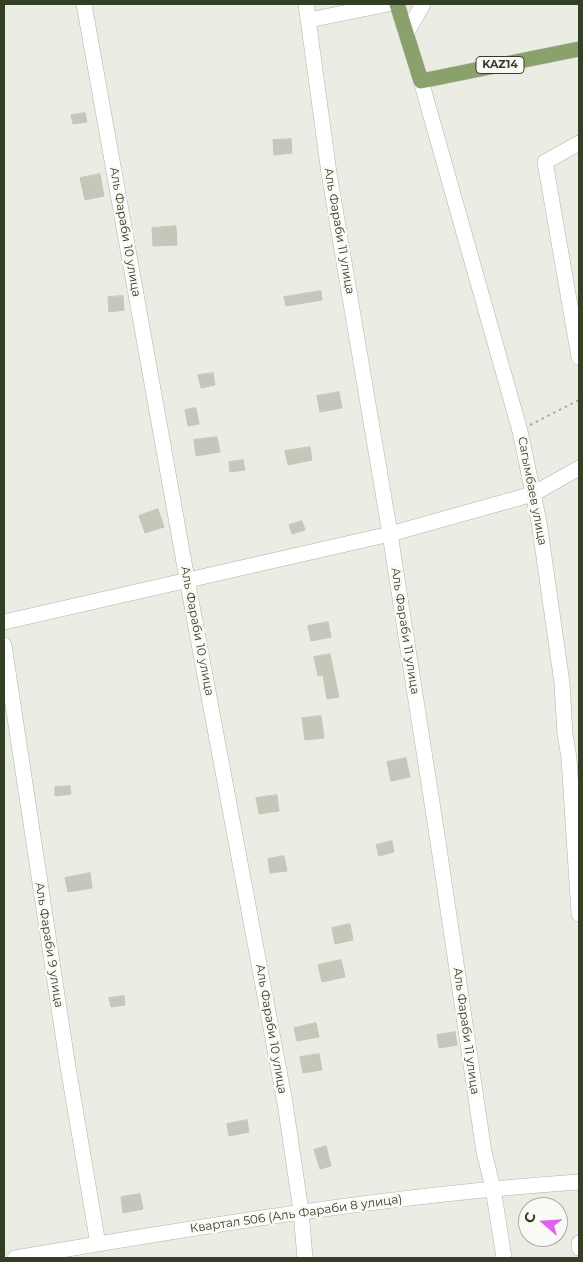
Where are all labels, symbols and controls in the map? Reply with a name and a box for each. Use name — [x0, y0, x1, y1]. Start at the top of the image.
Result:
road number: KAZ14 — [476, 56, 524, 74]
street label: Аль Фараби 10 улица — [106, 166, 144, 298]
street label: Аль Фараби 11 улица — [321, 167, 357, 295]
street label: Сагымбаев улица — [514, 436, 550, 546]
street label: Аль Фараби 10 улица — [177, 565, 217, 697]
street label: Аль Фараби 11 улица — [388, 567, 422, 695]
street label: Аль Фараби 9 улица — [32, 881, 66, 1009]
street label: Аль Фараби 10 улица — [252, 963, 290, 1095]
street label: Аль Фараби 11 улица — [450, 967, 482, 1095]
street label: Квартал 506 (Аль Фараби 8 улица) — [189, 1192, 403, 1236]
north arrow — [518, 1197, 568, 1247]
text: С — [520, 1210, 540, 1225]

